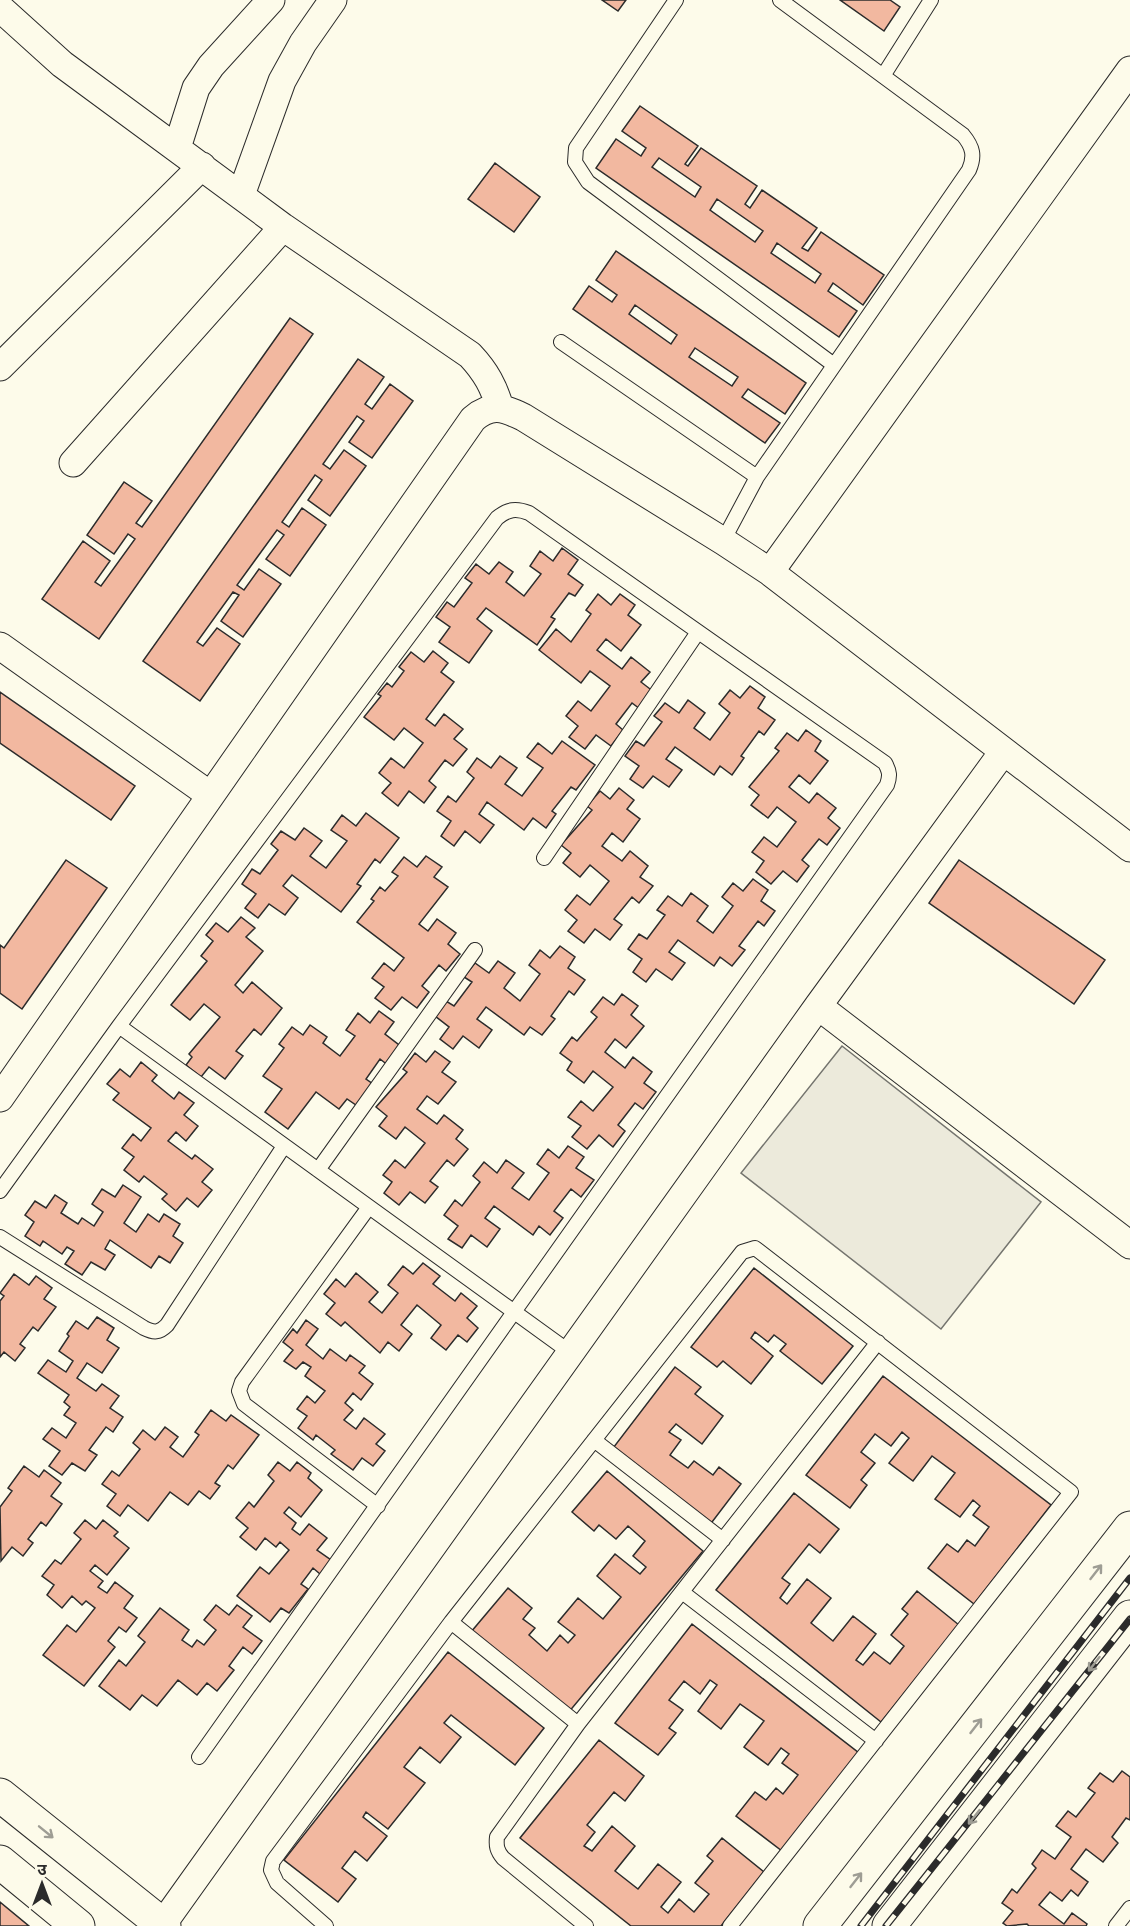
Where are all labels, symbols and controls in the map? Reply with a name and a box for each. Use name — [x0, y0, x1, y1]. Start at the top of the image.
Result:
one-way arrow — [1089, 1564, 1102, 1580]
one-way arrow — [1088, 1655, 1100, 1671]
one-way arrow — [970, 1718, 983, 1734]
one-way arrow — [967, 1809, 980, 1825]
one-way arrow — [37, 1825, 53, 1838]
north arrow — [12, 1854, 72, 1914]
text: उ — [37, 1860, 47, 1880]
one-way arrow — [850, 1872, 863, 1888]

